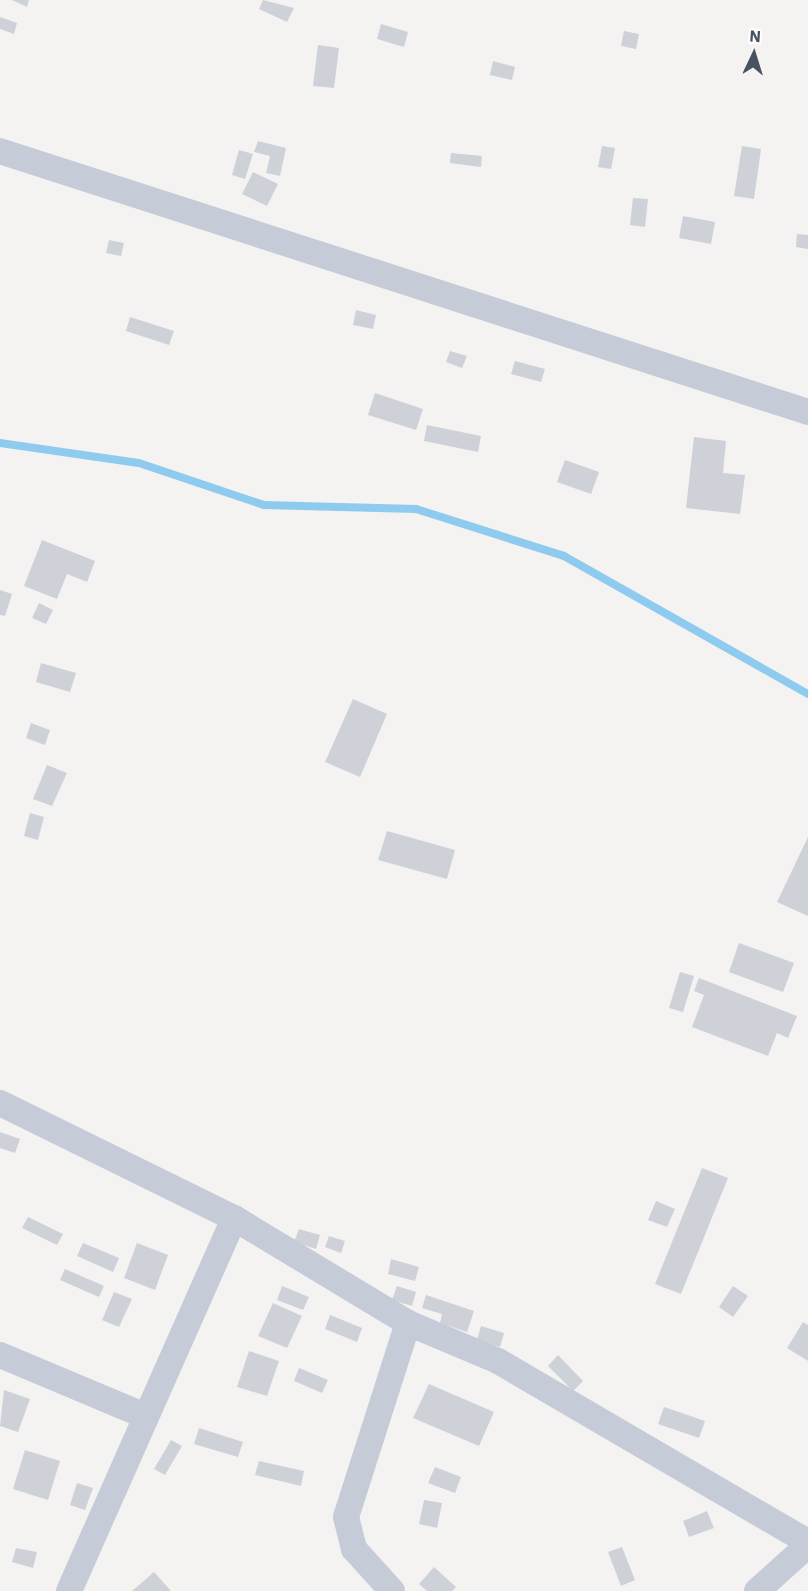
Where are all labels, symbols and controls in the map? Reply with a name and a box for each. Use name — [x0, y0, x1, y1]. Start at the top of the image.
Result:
north arrow — [724, 24, 784, 84]
text: N — [749, 26, 762, 46]

